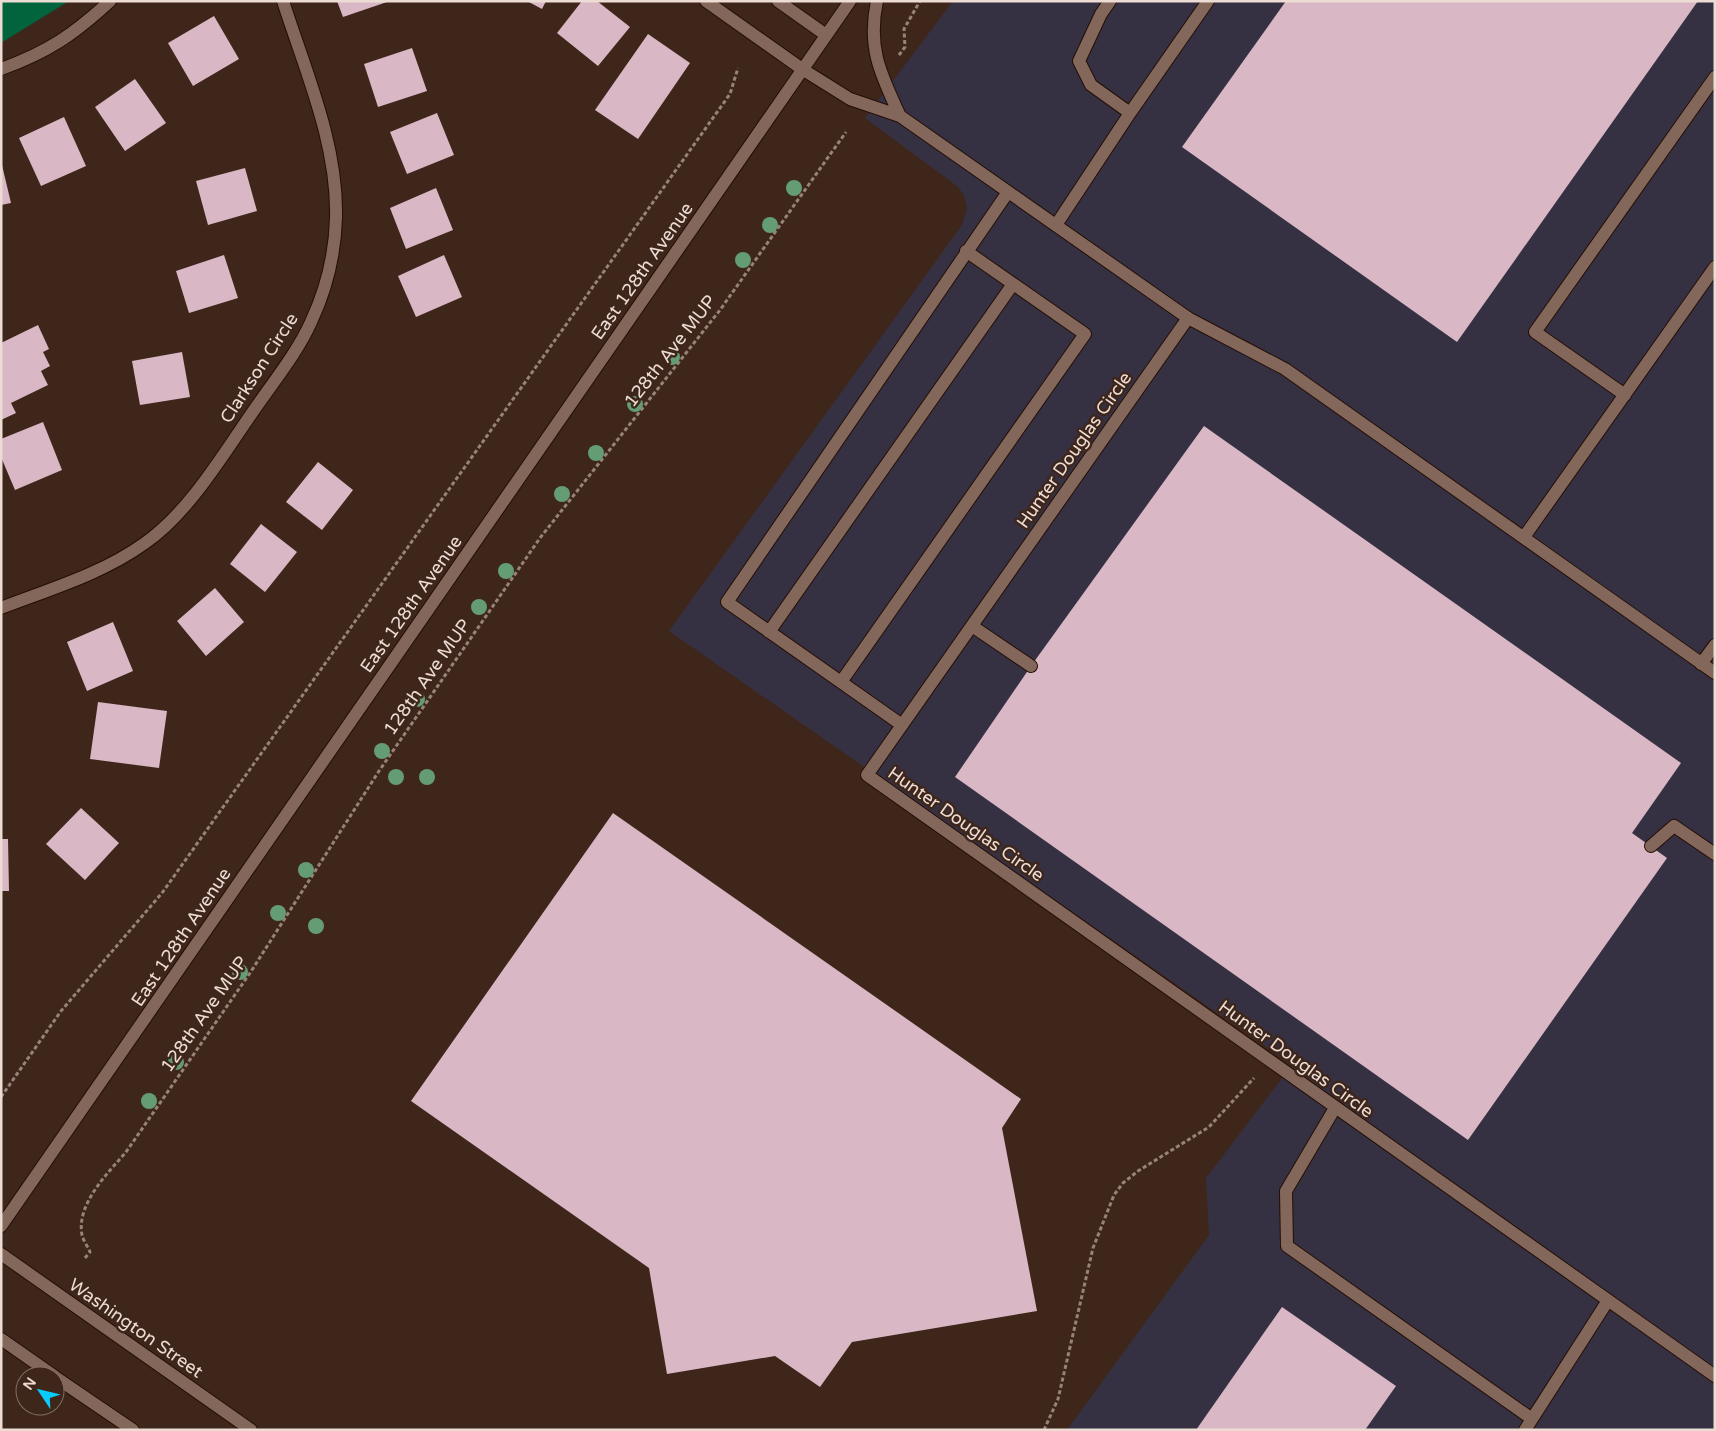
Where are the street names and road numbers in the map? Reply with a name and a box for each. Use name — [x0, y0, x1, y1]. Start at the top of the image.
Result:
street label: East 128th Avenue — [586, 198, 698, 344]
street label: 128th Ave MUP — [619, 290, 721, 412]
street label: Clarkson Circle — [215, 309, 303, 427]
street label: Hunter Douglas Circle — [1012, 368, 1136, 532]
street label: East 128th Avenue — [355, 531, 467, 677]
street label: 128th Ave MUP — [379, 615, 475, 739]
street label: Hunter Douglas Circle — [884, 762, 1048, 886]
street label: East 128th Avenue — [126, 864, 236, 1010]
street label: 128th Ave MUP — [156, 952, 252, 1076]
street label: Hunter Douglas Circle — [1214, 995, 1378, 1123]
street label: Washington Street — [65, 1273, 207, 1383]

